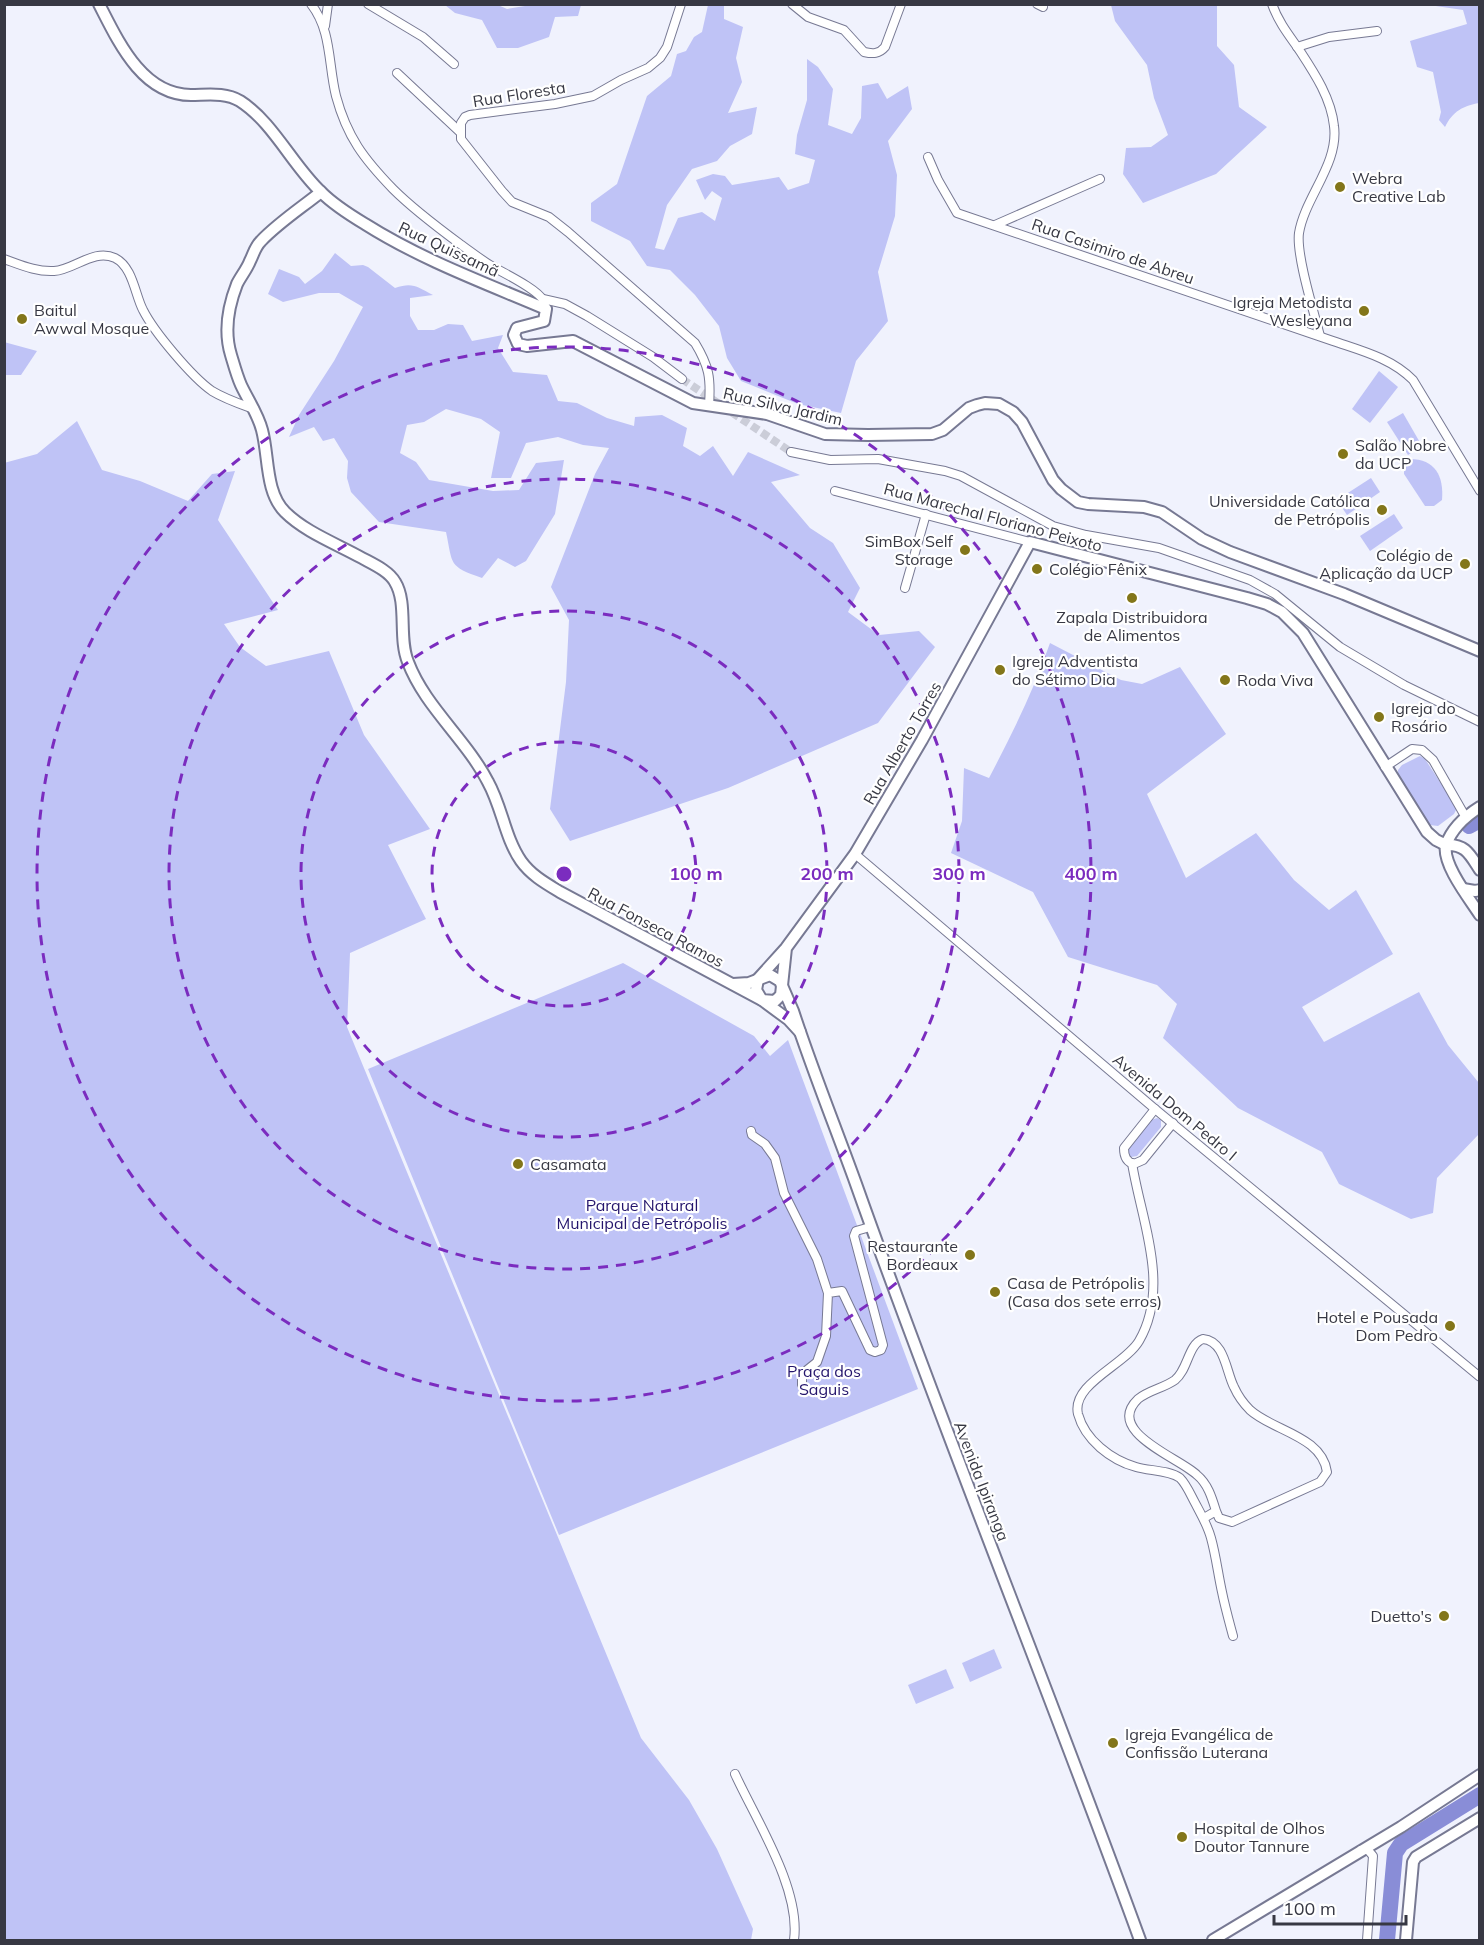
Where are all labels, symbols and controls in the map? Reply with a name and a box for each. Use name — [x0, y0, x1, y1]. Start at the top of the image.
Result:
street label: Rua Floresta — [471, 77, 567, 111]
place label: Webra Creative Lab — [1352, 168, 1446, 206]
marker: Webra Creative Lab — [1333, 180, 1347, 194]
street label: Rua Casimiro de Abreu — [1029, 214, 1197, 288]
street label: Rua Quissamã — [396, 217, 502, 281]
place label: Igreja Metodista Wesleyana — [1233, 292, 1352, 330]
place label: Baitul Awwal Mosque — [34, 300, 149, 338]
marker: Igreja Metodista Wesleyana — [1357, 304, 1371, 318]
marker: Baitul Awwal Mosque — [15, 312, 29, 326]
street label: Rua Silva Jardim — [721, 383, 845, 429]
place label: Salão Nobre da UCP — [1355, 435, 1446, 473]
marker: Salão Nobre da UCP — [1336, 447, 1350, 461]
street label: Rua Marechal Floriano Peixoto — [882, 478, 1104, 556]
place label: Universidade Católica de Petrópolis — [1209, 491, 1370, 529]
marker: Universidade Católica de Petrópolis — [1375, 503, 1389, 517]
place label: SimBox Self Storage — [865, 531, 954, 569]
marker: SimBox Self Storage — [958, 543, 972, 557]
place label: Colégio de Aplicação da UCP — [1319, 545, 1453, 583]
marker: Colégio de Aplicação da UCP — [1458, 557, 1472, 571]
place label: Colégio Fênix — [1049, 559, 1147, 579]
marker: Colégio Fênix — [1030, 562, 1044, 576]
marker: Zapala Distribuidora de Alimentos — [1125, 591, 1139, 605]
place label: Zapala Distribuidora de Alimentos — [1056, 607, 1208, 645]
place label: Igreja Adventista do Sétimo Dia — [1012, 651, 1138, 689]
marker: Igreja Adventista do Sétimo Dia — [993, 663, 1007, 677]
place label: Roda Viva — [1237, 670, 1313, 690]
marker: Roda Viva — [1218, 673, 1232, 687]
street label: Rua Alberto Torres — [859, 678, 945, 808]
place label: Igreja do Rosário — [1391, 698, 1456, 736]
marker: Igreja do Rosário — [1372, 710, 1386, 724]
text: 100 m — [669, 862, 723, 885]
text: 200 m — [800, 862, 854, 885]
text: 300 m — [932, 862, 986, 885]
text: 400 m — [1064, 862, 1118, 885]
centre of rings — [554, 864, 574, 884]
street label: Rua Fonseca Ramos — [584, 883, 728, 971]
street label: Avenida Dom Pedro I — [1109, 1049, 1241, 1165]
place label: Casamata — [530, 1154, 607, 1174]
marker: Casamata — [511, 1157, 525, 1171]
park label: Parque Natural Municipal de Petrópolis — [556, 1195, 728, 1233]
place label: Restaurante Bordeaux — [867, 1236, 958, 1274]
marker: Restaurante Bordeaux — [963, 1248, 977, 1262]
place label: Casa de Petrópolis (Casa dos sete erros) — [1007, 1273, 1162, 1311]
marker: Casa de Petrópolis (Casa dos sete erros) — [988, 1285, 1002, 1299]
place label: Hotel e Pousada Dom Pedro — [1316, 1307, 1438, 1345]
marker: Hotel e Pousada Dom Pedro — [1443, 1319, 1457, 1333]
park label: Praça dos Saguis — [787, 1361, 861, 1399]
street label: Avenida Ipiranga — [950, 1418, 1014, 1544]
place label: Duetto's — [1371, 1606, 1432, 1626]
marker: Duetto's — [1437, 1609, 1451, 1623]
place label: Igreja Evangélica de Confissão Luterana — [1125, 1724, 1273, 1762]
marker: Igreja Evangélica de Confissão Luterana — [1106, 1736, 1120, 1750]
place label: Hospital de Olhos Doutor Tannure — [1194, 1818, 1325, 1856]
marker: Hospital de Olhos Doutor Tannure — [1175, 1830, 1189, 1844]
scale bar — [1274, 1888, 1406, 1926]
text: 100 m — [1283, 1897, 1336, 1920]

